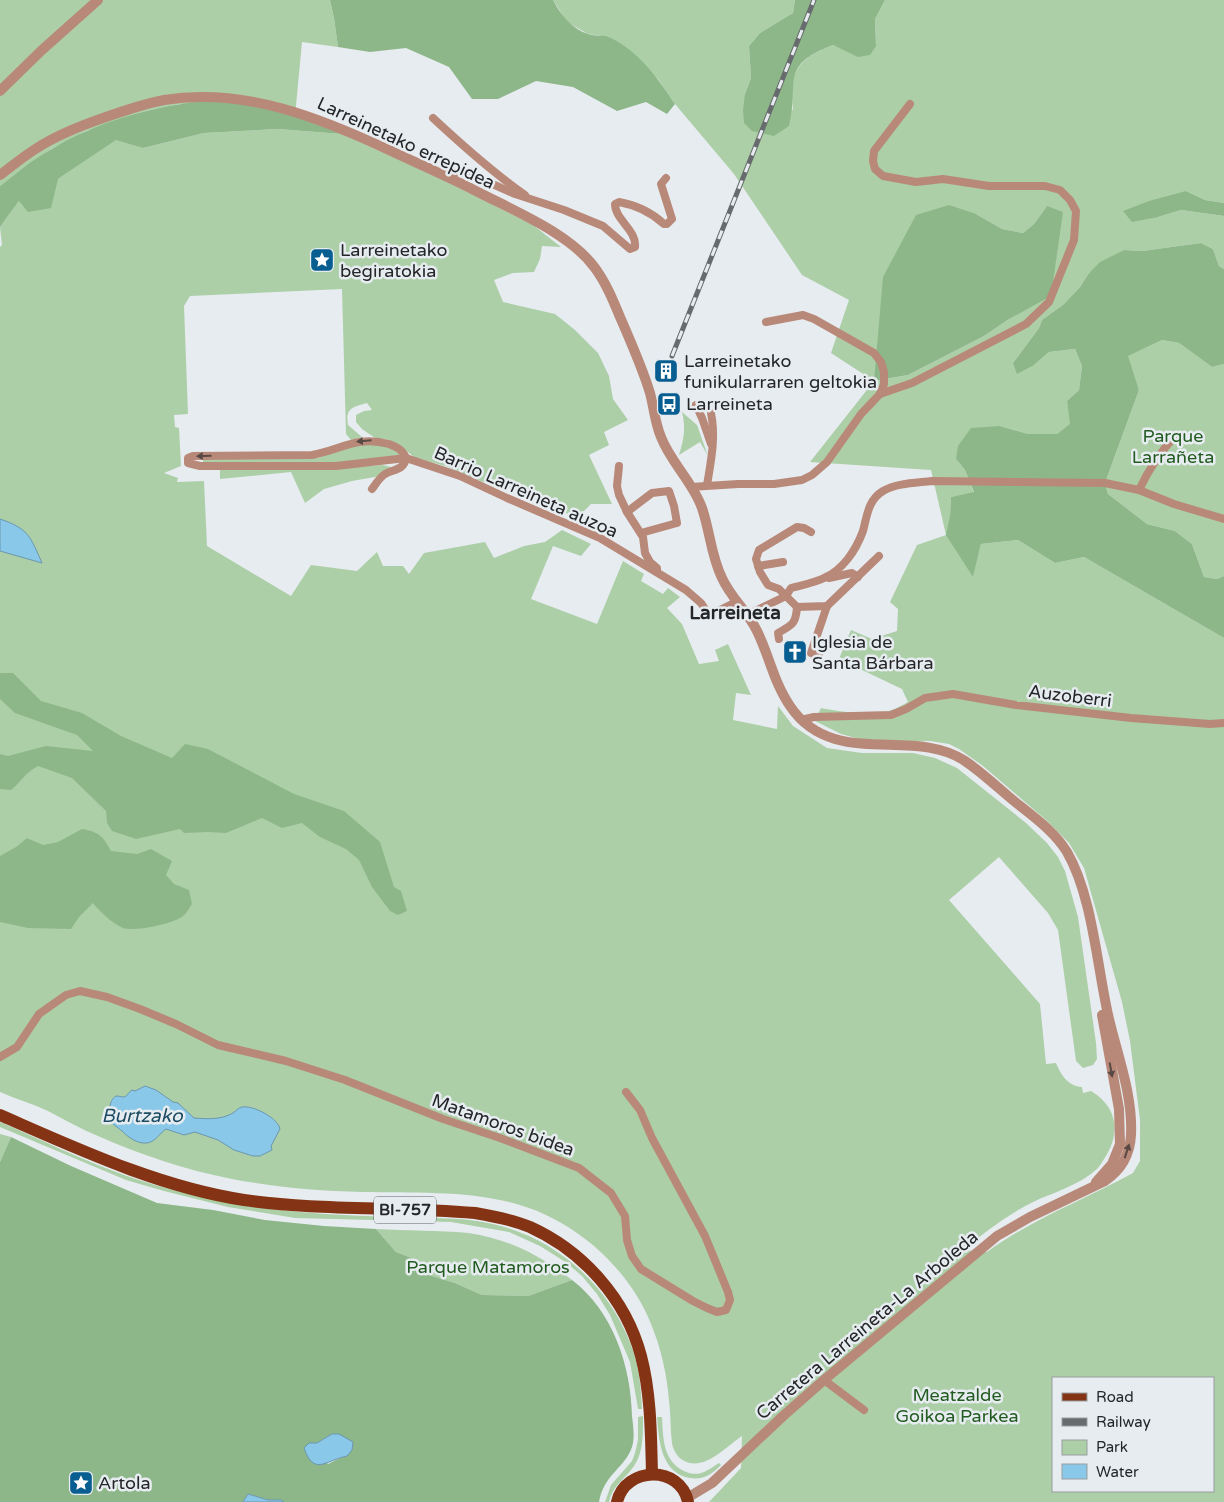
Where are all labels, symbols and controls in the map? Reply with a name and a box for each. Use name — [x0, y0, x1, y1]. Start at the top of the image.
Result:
street label: Larreinetako errepidea — [314, 92, 498, 194]
place label: Larreinetako begiratokia — [340, 239, 447, 282]
place icon: Larreinetako begiratokia — [309, 247, 335, 273]
place label: Larreinetako funikularraren geltokia — [684, 350, 877, 393]
building icon: Larreinetako funikularraren geltokia — [653, 358, 679, 384]
bus stop icon: Larreineta — [656, 391, 682, 417]
place label: Larreineta — [686, 393, 773, 415]
park label: Parque Larrañeta — [1132, 425, 1214, 468]
one-way arrow — [356, 438, 372, 446]
street label: Barrio Larreineta auzoa — [431, 441, 621, 543]
one-way arrow — [195, 452, 211, 460]
district label: Larreineta — [689, 602, 781, 624]
place label: Iglesia de Santa Bárbara — [812, 631, 934, 674]
church icon: Iglesia de Santa Bárbara — [782, 639, 808, 665]
street label: Auzoberri — [1027, 680, 1113, 712]
one-way arrow — [1108, 1062, 1116, 1078]
street label: Matamoros bidea — [429, 1089, 577, 1161]
water label: Burtzako — [101, 1105, 184, 1127]
one-way arrow — [1124, 1144, 1132, 1159]
road number: BI-757 — [374, 1196, 436, 1224]
street label: Carretera Larreineta-La Arboleda — [752, 1226, 982, 1424]
park label: Parque Matamoros — [406, 1256, 570, 1278]
legend — [1052, 1377, 1214, 1492]
park label: Meatzalde Goikoa Parkea — [895, 1384, 1019, 1427]
text: Road — [1096, 1388, 1134, 1406]
text: Railway — [1096, 1413, 1151, 1431]
text: Park — [1096, 1438, 1128, 1456]
text: Water — [1096, 1463, 1139, 1481]
place icon: Artola — [68, 1470, 94, 1496]
place label: Artola — [98, 1472, 151, 1494]

